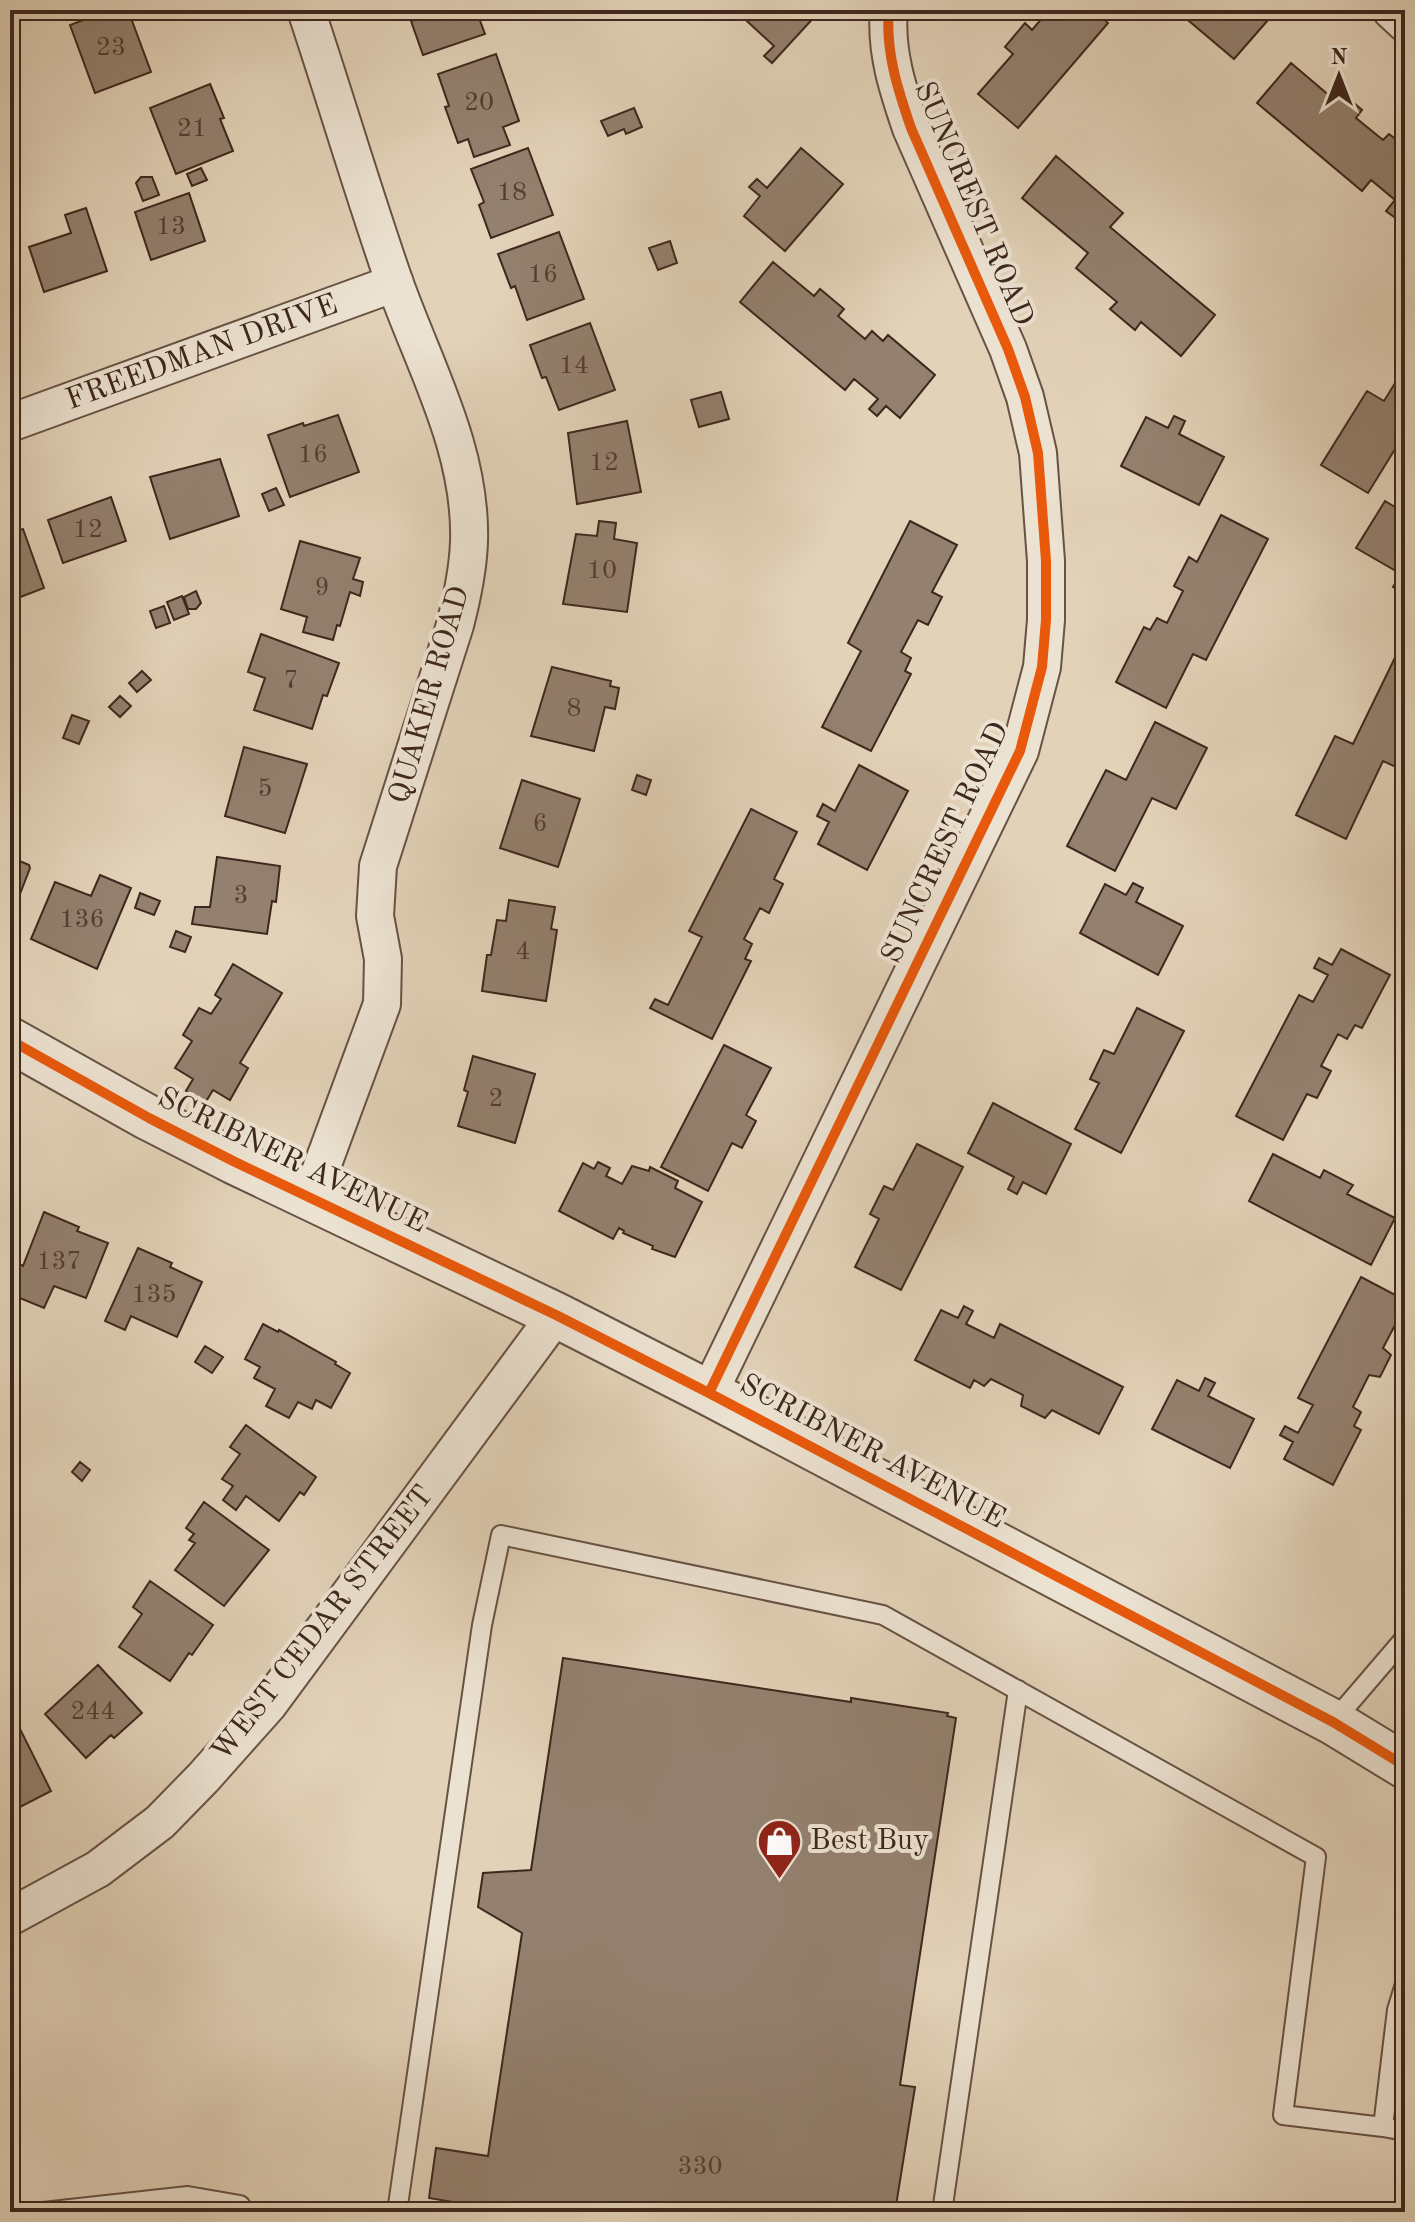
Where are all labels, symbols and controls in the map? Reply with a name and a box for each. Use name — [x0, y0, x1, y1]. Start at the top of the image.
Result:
house number: 23 — [96, 35, 126, 61]
north arrow — [1299, 36, 1379, 116]
text: N — [1331, 47, 1348, 69]
street label: SUNCREST ROAD — [908, 78, 1038, 330]
house number: 20 — [464, 90, 494, 116]
house number: 21 — [177, 116, 207, 142]
house number: 18 — [497, 180, 527, 206]
house number: 13 — [156, 214, 186, 240]
house number: 16 — [528, 262, 558, 288]
street label: FREEDMAN DRIVE — [62, 290, 342, 416]
house number: 14 — [559, 353, 589, 379]
house number: 16 — [298, 442, 328, 468]
house number: 12 — [589, 450, 619, 476]
house number: 12 — [73, 517, 103, 543]
house number: 10 — [587, 558, 617, 584]
house number: 9 — [314, 575, 330, 601]
street label: QUAKER ROAD — [385, 583, 475, 807]
house number: 7 — [283, 668, 299, 694]
house number: 8 — [566, 696, 582, 722]
street label: SUNCREST ROAD — [877, 718, 1015, 968]
house number: 5 — [257, 776, 273, 802]
house number: 6 — [532, 811, 548, 837]
house number: 3 — [233, 883, 249, 909]
house number: 136 — [59, 907, 105, 933]
house number: 4 — [515, 939, 531, 965]
street label: SCRIBNER AVENUE — [153, 1083, 431, 1239]
house number: 2 — [488, 1086, 504, 1112]
house number: 137 — [36, 1249, 82, 1275]
house number: 135 — [131, 1282, 177, 1308]
street label: SCRIBNER AVENUE — [735, 1369, 1009, 1535]
street label: WEST CEDAR STREET — [206, 1481, 440, 1767]
house number: 244 — [70, 1699, 116, 1725]
shop icon: Best Buy — [755, 1817, 803, 1880]
place label: Best Buy — [810, 1826, 929, 1856]
house number: 330 — [677, 2154, 723, 2180]

